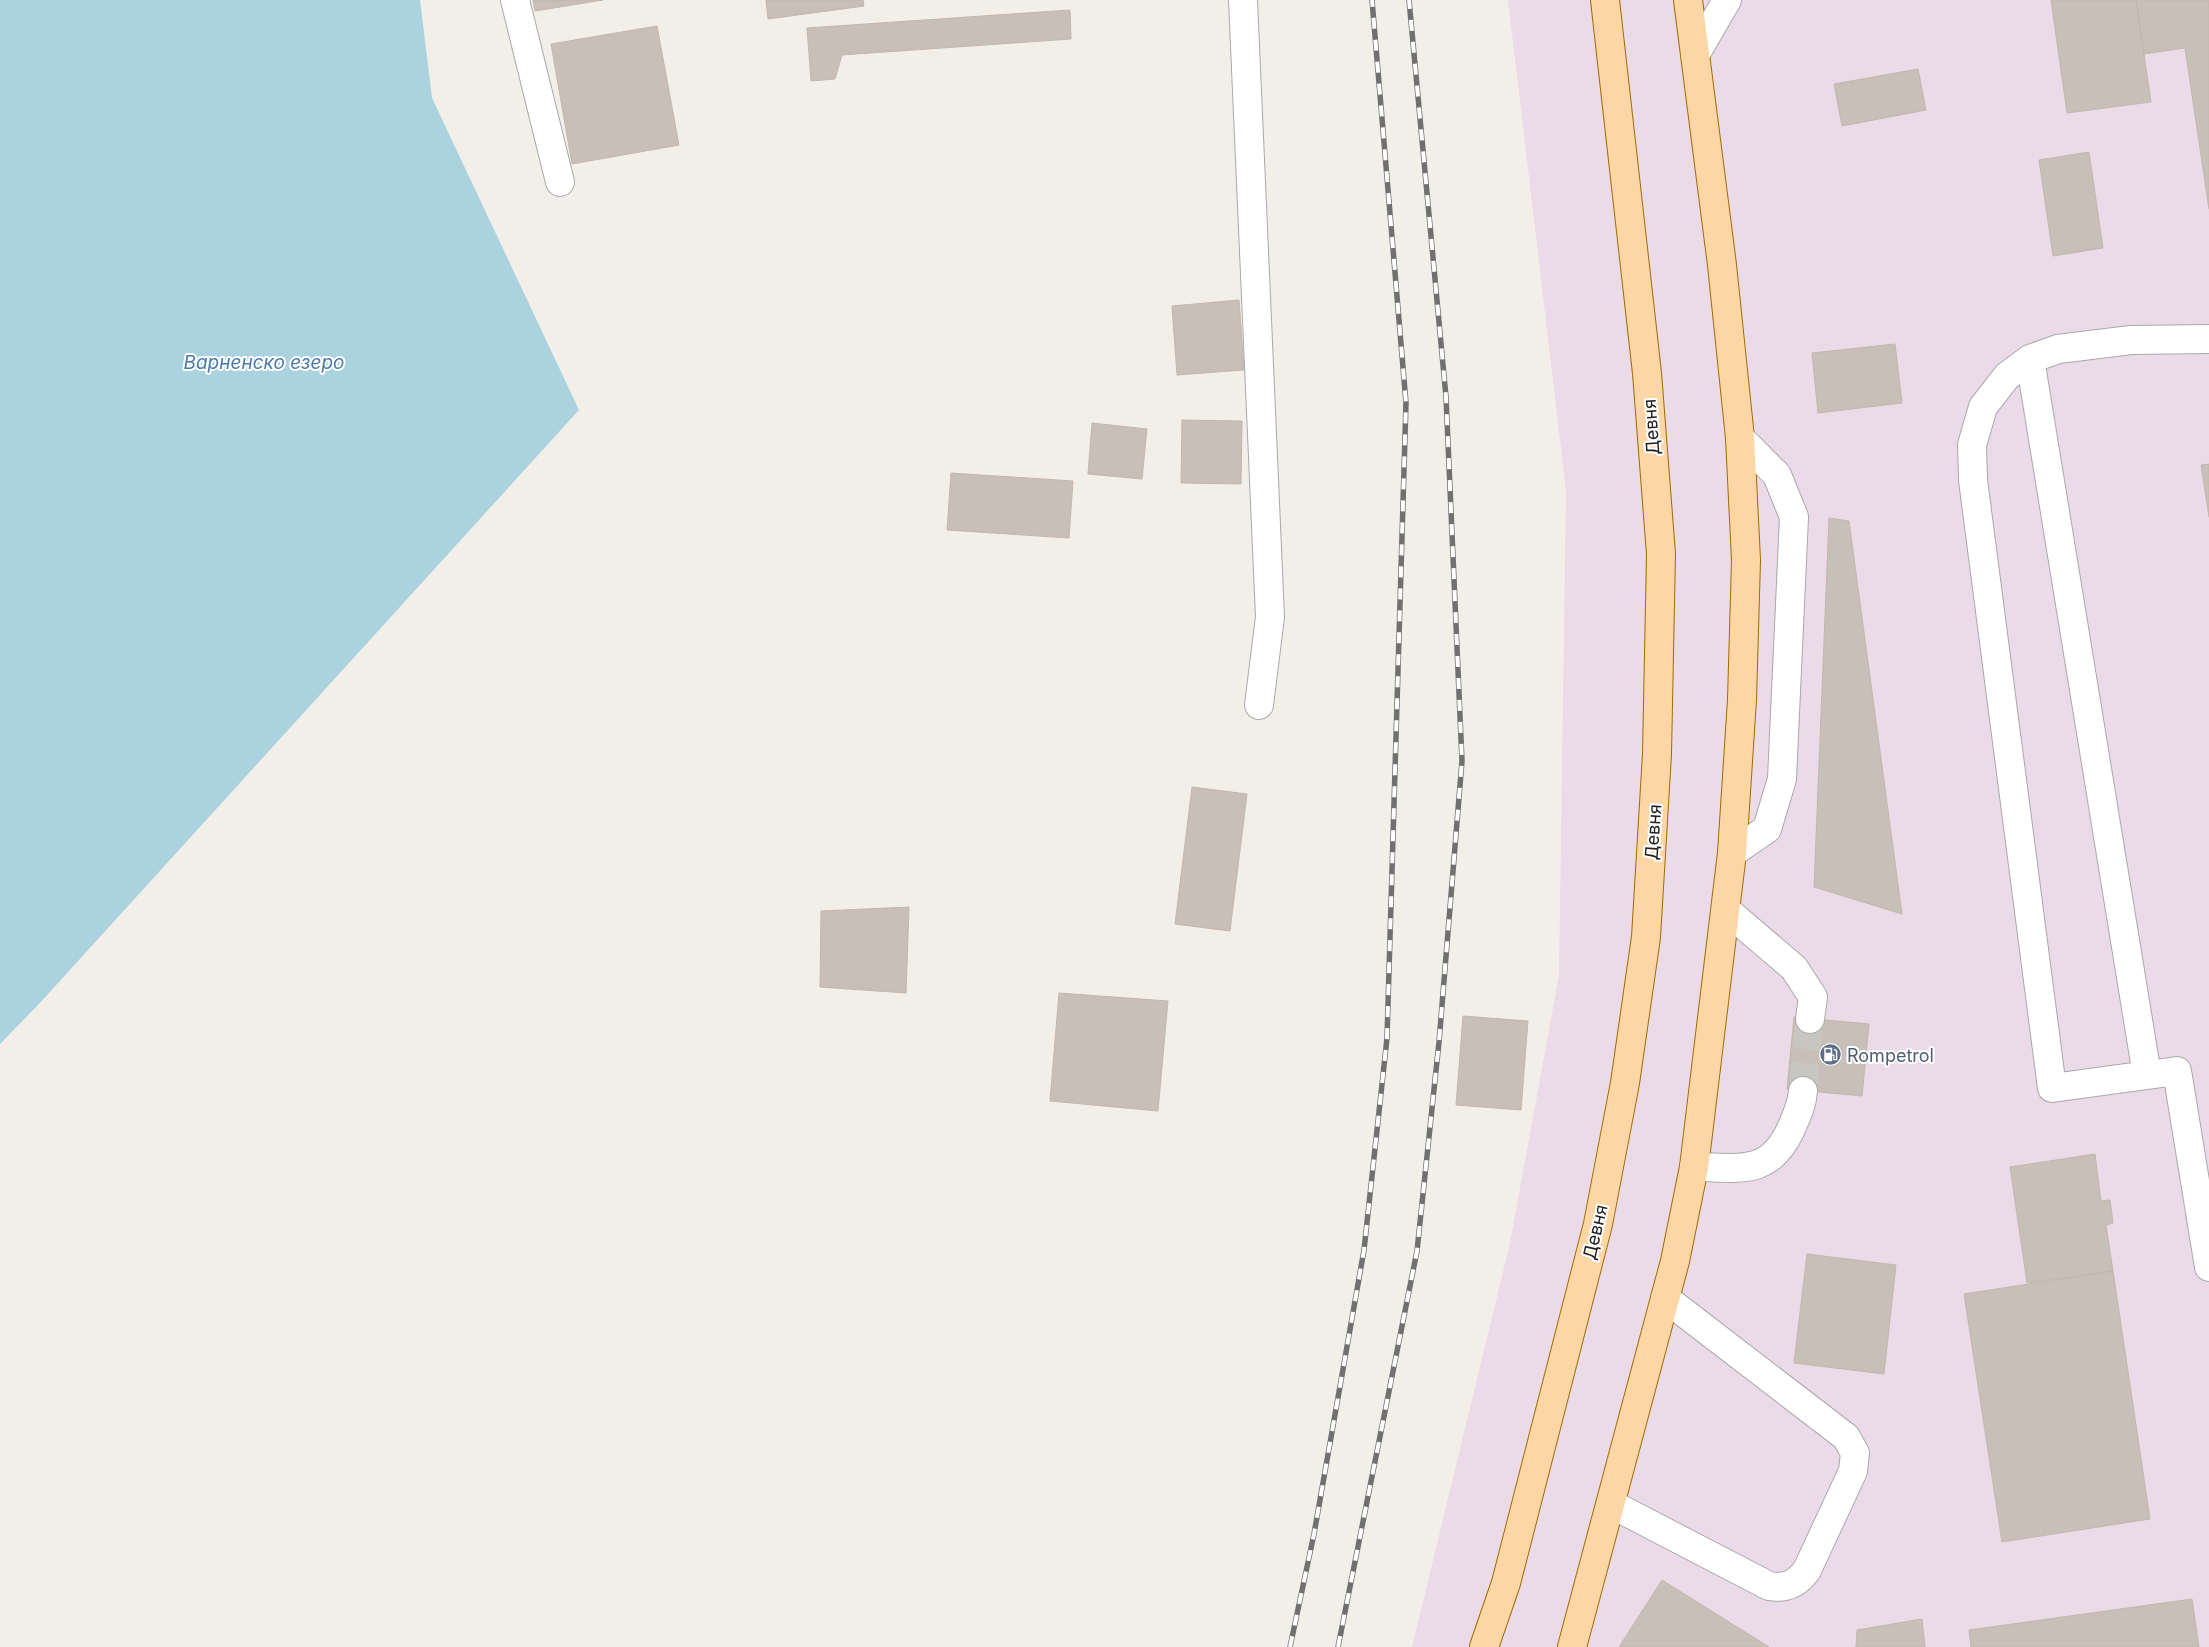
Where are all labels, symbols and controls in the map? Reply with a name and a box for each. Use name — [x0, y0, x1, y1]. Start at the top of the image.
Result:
water label: Варненско езеро — [184, 351, 344, 374]
street label: Девня — [1639, 398, 1663, 456]
street label: Девня — [1641, 803, 1665, 861]
fuel station icon: Rompetrol — [1819, 1043, 1843, 1067]
place label: Rompetrol — [1847, 1045, 1934, 1066]
street label: Девня — [1578, 1202, 1612, 1262]

